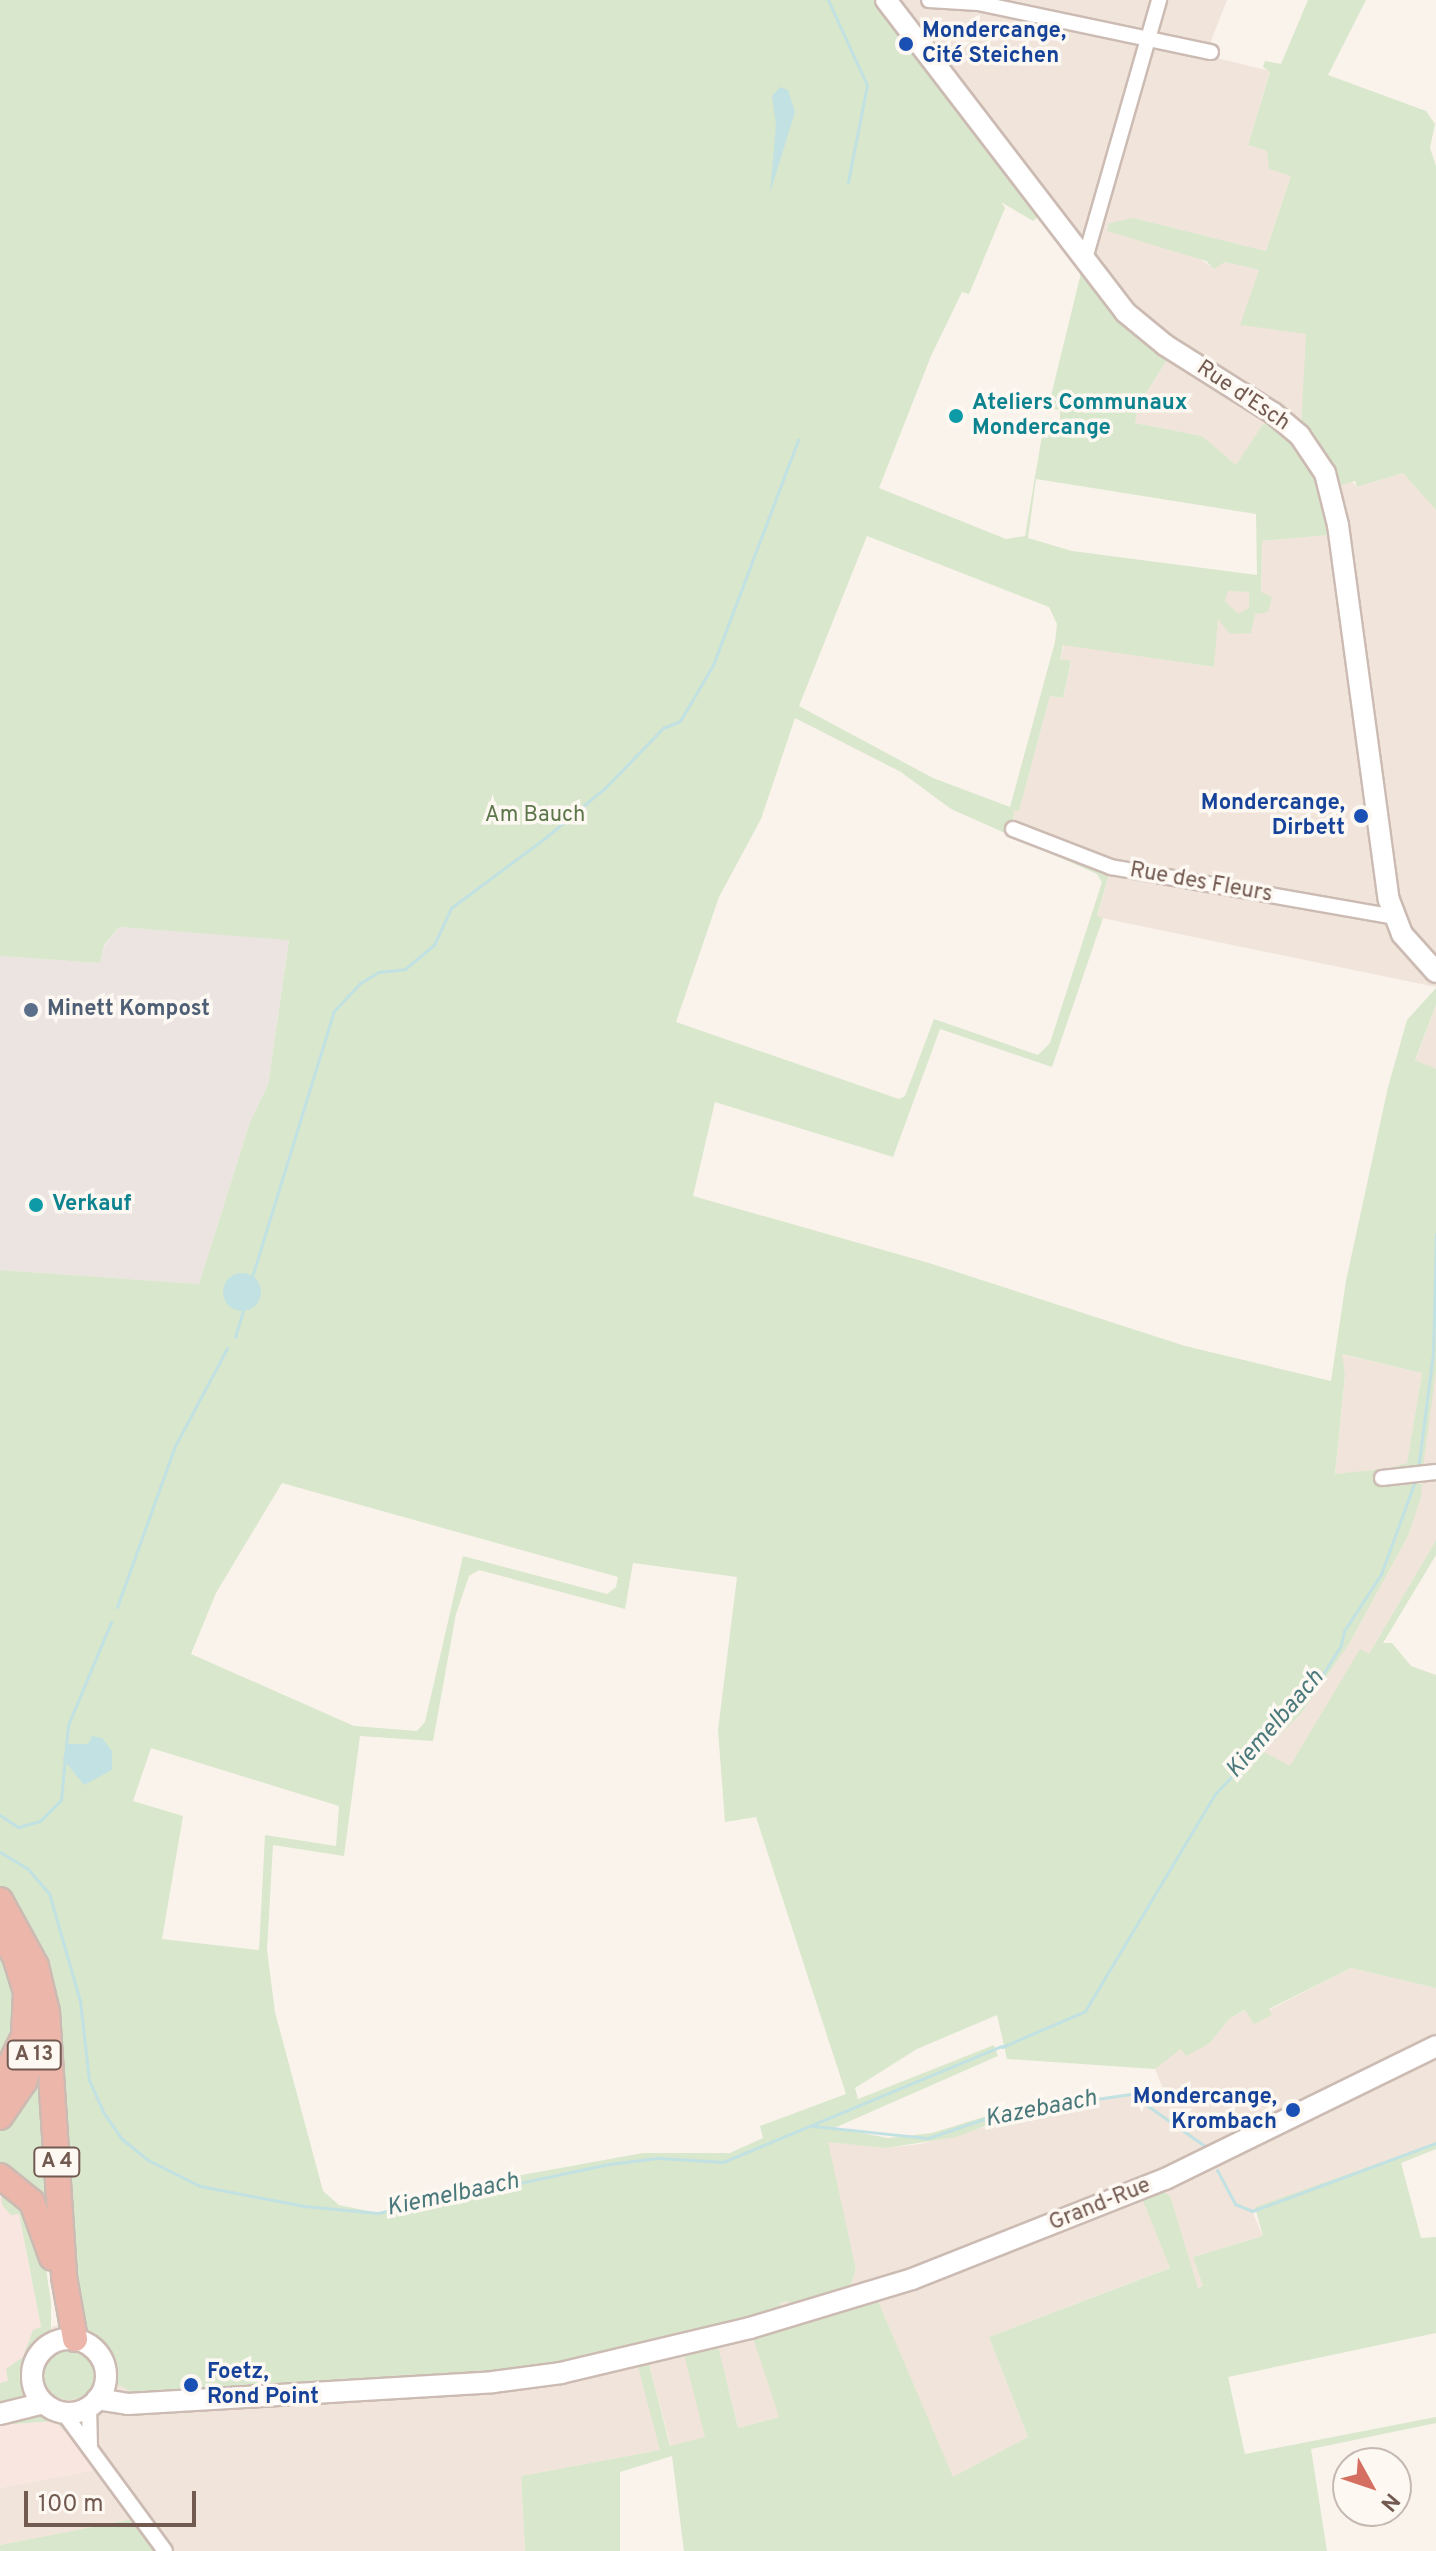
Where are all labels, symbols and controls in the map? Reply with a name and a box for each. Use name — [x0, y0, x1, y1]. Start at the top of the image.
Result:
place label: Mondercange, Cité Steichen — [922, 18, 1066, 70]
marker: Mondercange, Cité Steichen — [897, 35, 915, 53]
street label: Rue d'Esch — [1191, 355, 1295, 437]
place label: Ateliers Communaux Mondercange — [972, 390, 1187, 442]
marker: Ateliers Communaux Mondercange — [947, 407, 965, 425]
place label: Mondercange, Dirbett — [1201, 790, 1345, 842]
park label: Am Bauch — [485, 803, 585, 829]
marker: Mondercange, Dirbett — [1352, 807, 1370, 825]
street label: Rue des Fleurs — [1128, 857, 1274, 909]
place label: Minett Kompost — [47, 997, 210, 1023]
marker: Minett Kompost — [22, 1001, 40, 1019]
place label: Verkauf — [52, 1192, 132, 1218]
marker: Verkauf — [27, 1196, 45, 1214]
water label: Kiemelbaach — [1221, 1665, 1331, 1785]
road number: A 13 — [6, 2039, 62, 2071]
place label: Mondercange, Krombach — [1133, 2084, 1277, 2136]
water label: Kazebaach — [983, 2085, 1099, 2135]
marker: Mondercange, Krombach — [1284, 2101, 1302, 2119]
road number: A 4 — [31, 2146, 83, 2178]
water label: Kiemelbaach — [384, 2168, 522, 2224]
street label: Grand-Rue — [1045, 2173, 1155, 2237]
place label: Foetz, Rond Point — [207, 2359, 319, 2410]
marker: Foetz, Rond Point — [182, 2376, 200, 2394]
north arrow — [1332, 2447, 1412, 2527]
scale bar — [28, 2475, 200, 2525]
text: N — [1374, 2487, 1405, 2516]
text: 100 m — [38, 2490, 104, 2520]

